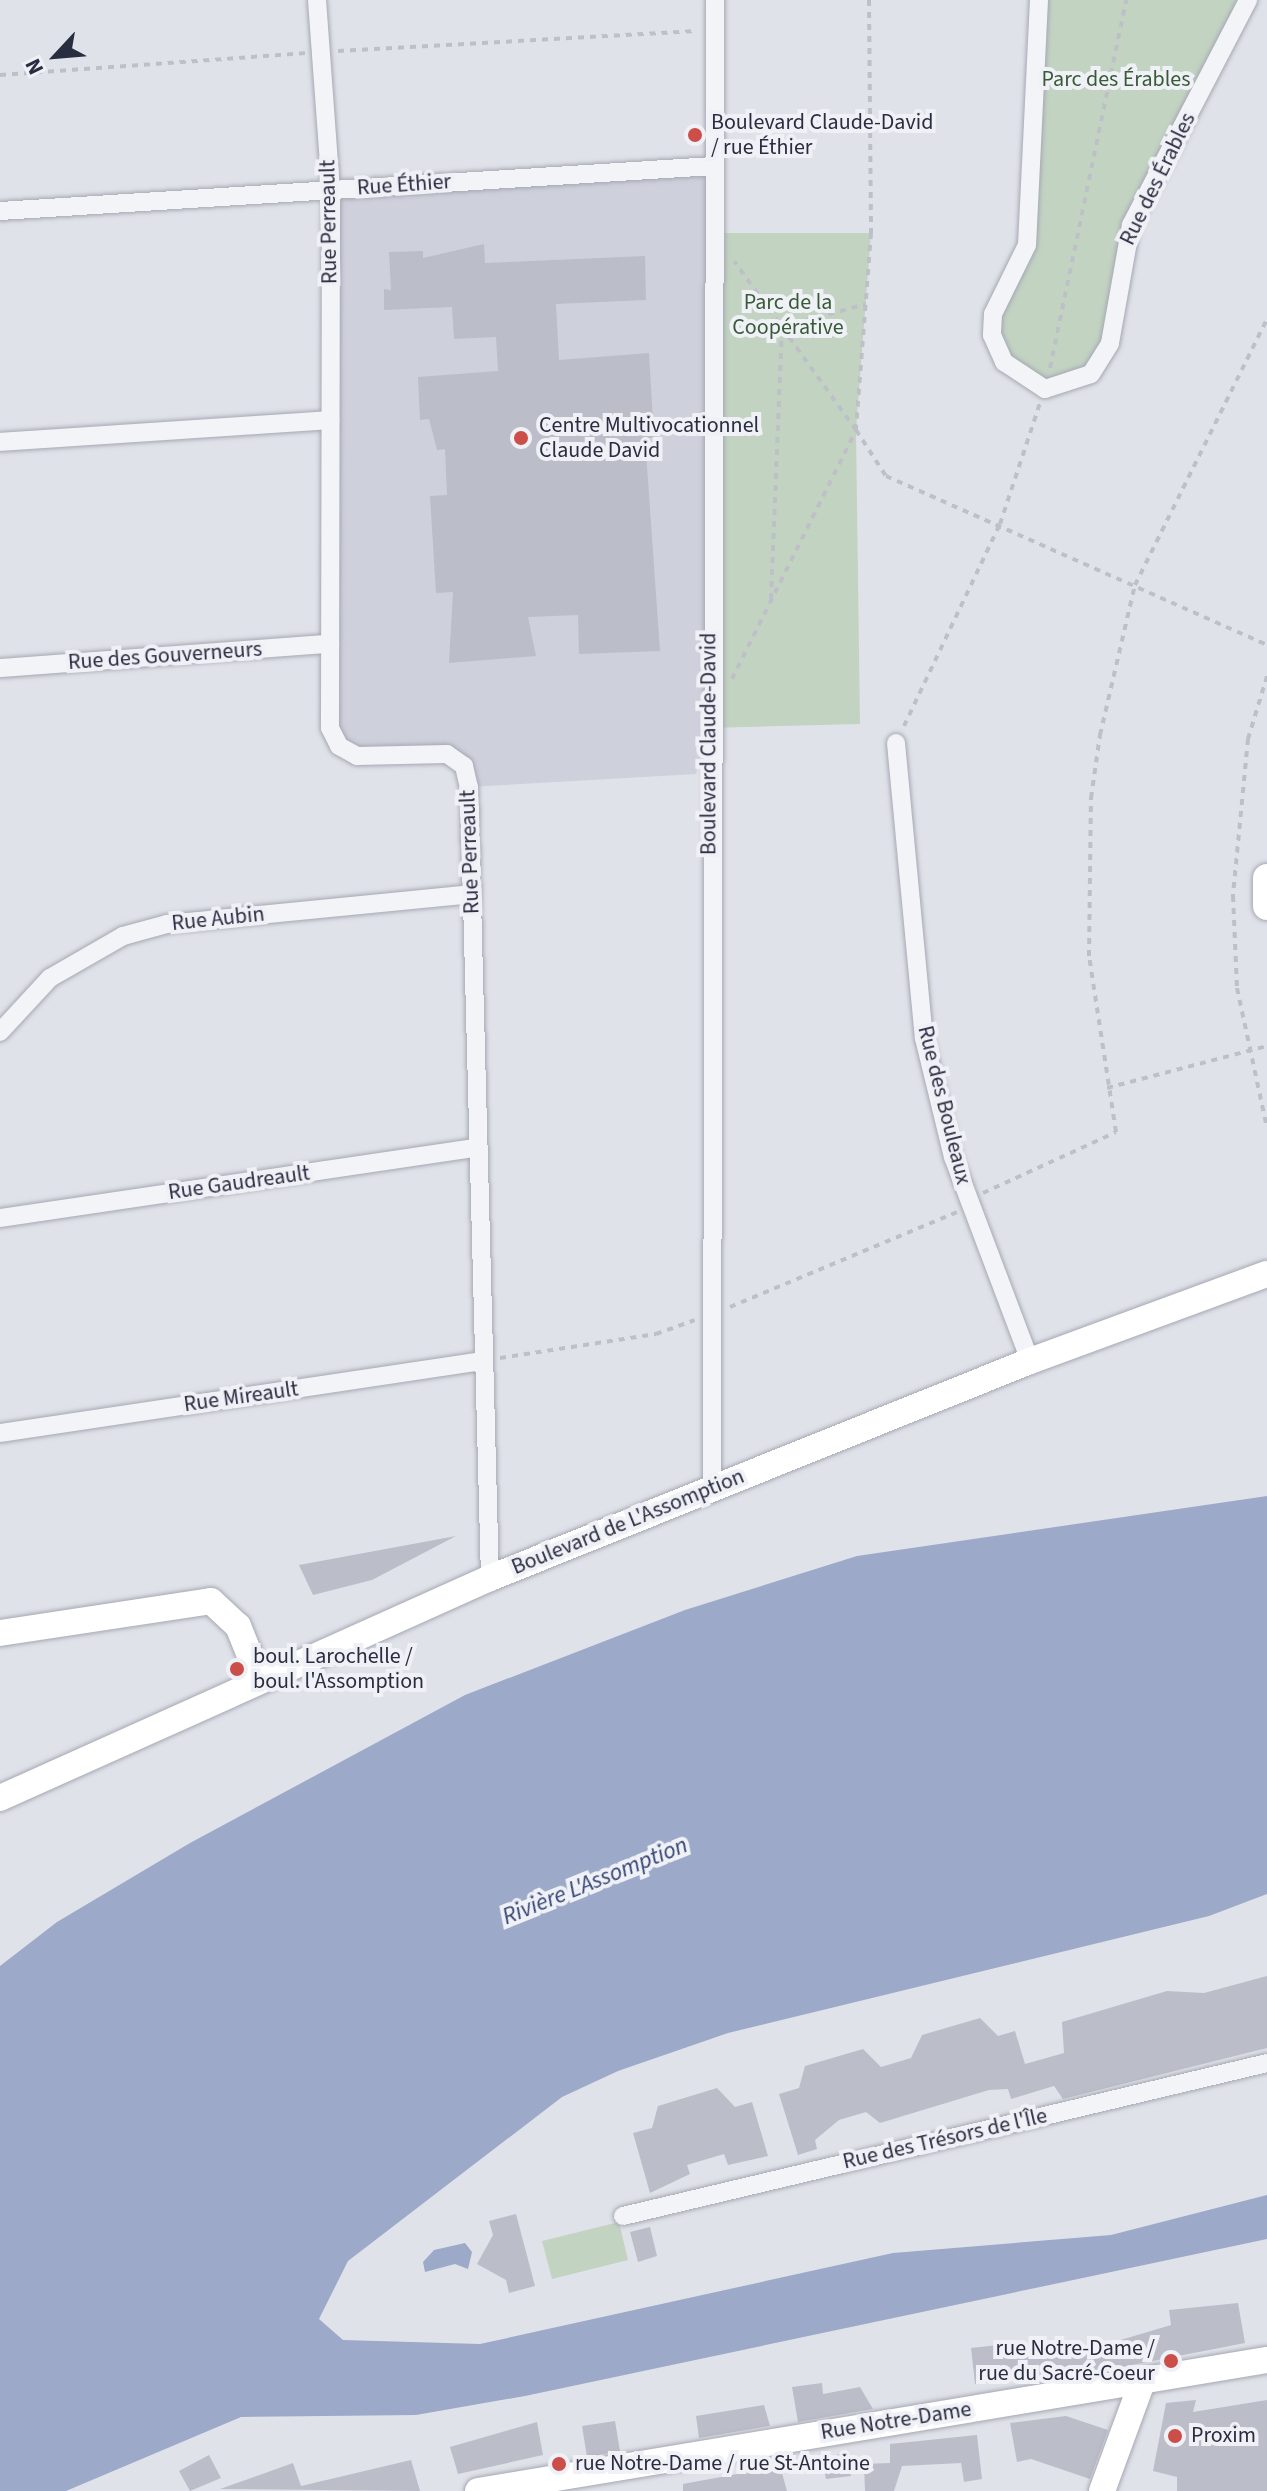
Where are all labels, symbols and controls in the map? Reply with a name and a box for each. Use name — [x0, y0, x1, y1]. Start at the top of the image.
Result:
north arrow — [16, 16, 96, 96]
text: N — [17, 53, 52, 80]
park label: Parc des Érables — [1042, 67, 1190, 93]
street label: Rue des Érables — [1115, 108, 1201, 250]
place label: Boulevard Claude-David / rue Éthier — [711, 109, 933, 160]
marker: Boulevard Claude-David / rue Éthier — [686, 126, 704, 144]
street label: Rue Perreault — [315, 160, 343, 284]
street label: Rue Éthier — [356, 169, 452, 201]
park label: Parc de la Coopérative — [732, 289, 844, 340]
place label: Centre Multivocationnel Claude David — [539, 412, 759, 464]
marker: Centre Multivocationnel Claude David — [510, 427, 532, 449]
street label: Boulevard Claude-David — [696, 633, 722, 855]
street label: Rue des Gouverneurs — [67, 636, 263, 676]
street label: Rue Perreault — [455, 789, 485, 915]
street label: Rue Aubin — [170, 901, 266, 937]
street label: Rue des Bouleaux — [912, 1023, 976, 1187]
street label: Rue Gaudreault — [166, 1160, 312, 1206]
street label: Rue Mireault — [182, 1376, 300, 1418]
street label: Boulevard de L'Assomption — [508, 1463, 748, 1581]
place label: boul. Larochelle / boul. l'Assomption — [253, 1643, 424, 1694]
marker: boul. Larochelle / boul. l'Assomption — [228, 1660, 246, 1678]
water label: Rivière L'Assomption — [498, 1831, 692, 1931]
street label: Rue des Trésors de l'Île — [840, 2103, 1050, 2175]
place label: rue Notre-Dame / rue du Sacré-Coeur — [978, 2335, 1155, 2386]
marker: rue Notre-Dame / rue du Sacré-Coeur — [1162, 2352, 1180, 2370]
street label: Rue Notre-Dame — [819, 2396, 973, 2446]
place label: Proxim — [1191, 2423, 1256, 2449]
marker: Proxim — [1166, 2427, 1184, 2445]
place label: rue Notre-Dame / rue St-Antoine — [575, 2451, 870, 2477]
marker: rue Notre-Dame / rue St-Antoine — [550, 2455, 568, 2473]

